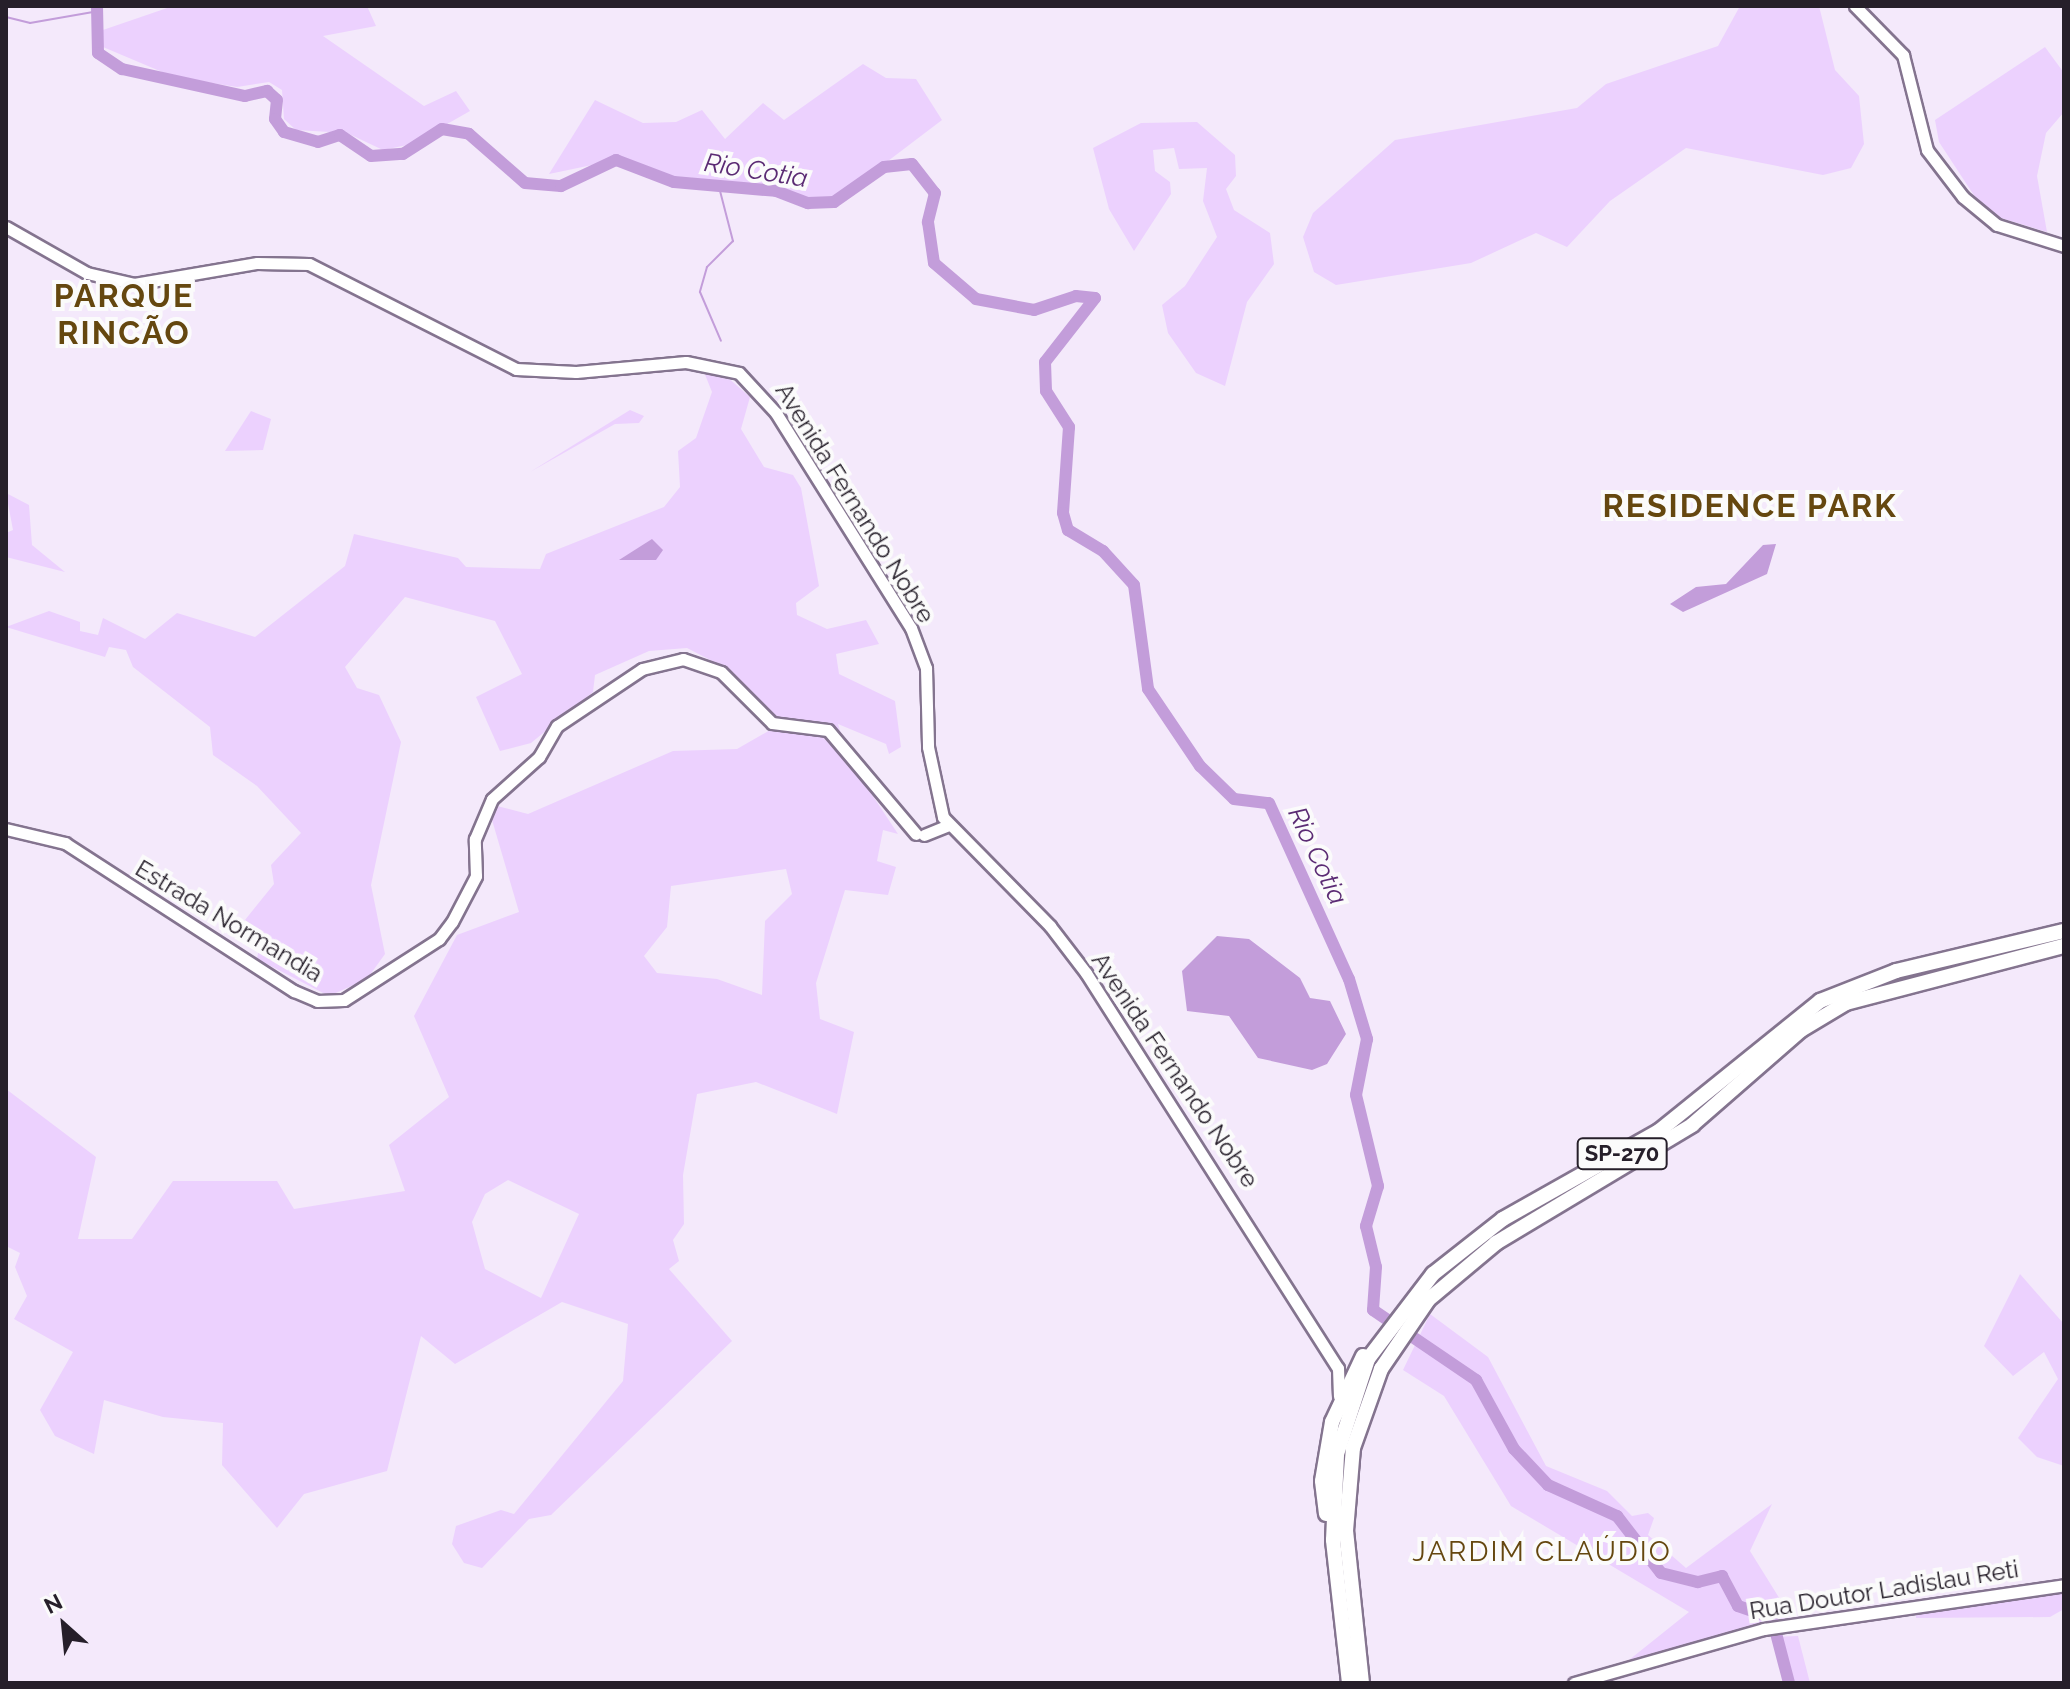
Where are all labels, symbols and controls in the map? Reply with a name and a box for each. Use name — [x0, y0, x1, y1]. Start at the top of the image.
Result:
water label: Rio Cotia — [702, 147, 810, 195]
district label: PARQUE RINCÃO — [54, 278, 194, 353]
street label: Avenida Fernando Nobre — [769, 378, 941, 628]
district label: RESIDENCE PARK — [1602, 487, 1898, 525]
water label: Rio Cotia — [1281, 802, 1353, 910]
street label: Estrada Normandia — [130, 854, 328, 988]
street label: Avenida Fernando Nobre — [1086, 947, 1264, 1193]
road number: SP-270 — [1576, 1136, 1668, 1172]
district label: JARDIM CLAÚDIO — [1412, 1535, 1672, 1569]
street label: Rua Doutor Ladislau Reti — [1747, 1554, 2021, 1626]
north arrow — [24, 1585, 104, 1665]
text: N — [40, 1588, 66, 1619]

